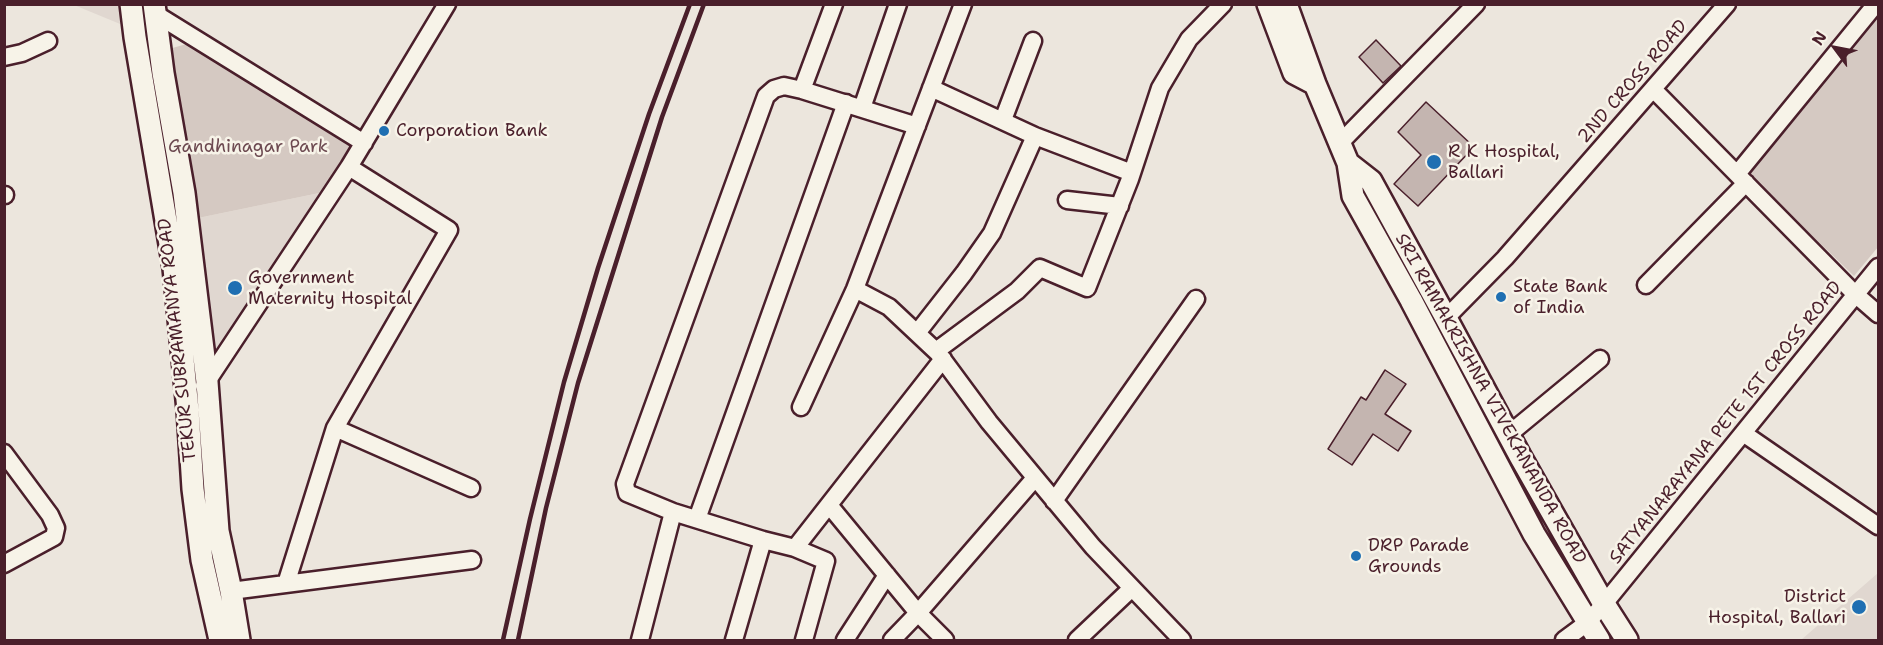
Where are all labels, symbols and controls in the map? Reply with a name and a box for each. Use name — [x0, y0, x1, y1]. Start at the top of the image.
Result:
street label: 2ND CROSS ROAD — [1574, 16, 1692, 148]
north arrow — [1805, 18, 1865, 78]
text: N — [1807, 27, 1832, 49]
place label: Corporation Bank — [396, 120, 548, 142]
marker: Corporation Bank — [377, 124, 391, 138]
park label: Gandhinagar Park — [168, 136, 328, 158]
place label: R K Hospital, Ballari — [1448, 141, 1560, 184]
marker: R K Hospital, Ballari — [1425, 153, 1443, 171]
street label: TEKUR SUBRAMANYA ROAD — [154, 217, 202, 463]
street label: SRI RAMAKRISHNA VIVEKANANDA ROAD — [1390, 230, 1590, 568]
place label: Government Maternity Hospital — [248, 267, 412, 310]
place label: State Bank of India — [1513, 276, 1608, 318]
street label: SATYANARAYANA PETE 1ST CROSS ROAD — [1605, 277, 1847, 569]
marker: Government Maternity Hospital — [226, 279, 244, 297]
marker: State Bank of India — [1494, 290, 1508, 304]
place label: DRP Parade Grounds — [1368, 535, 1470, 578]
marker: DRP Parade Grounds — [1349, 549, 1363, 563]
place label: District Hospital, Ballari — [1708, 586, 1846, 628]
marker: District Hospital, Ballari — [1850, 598, 1868, 616]

